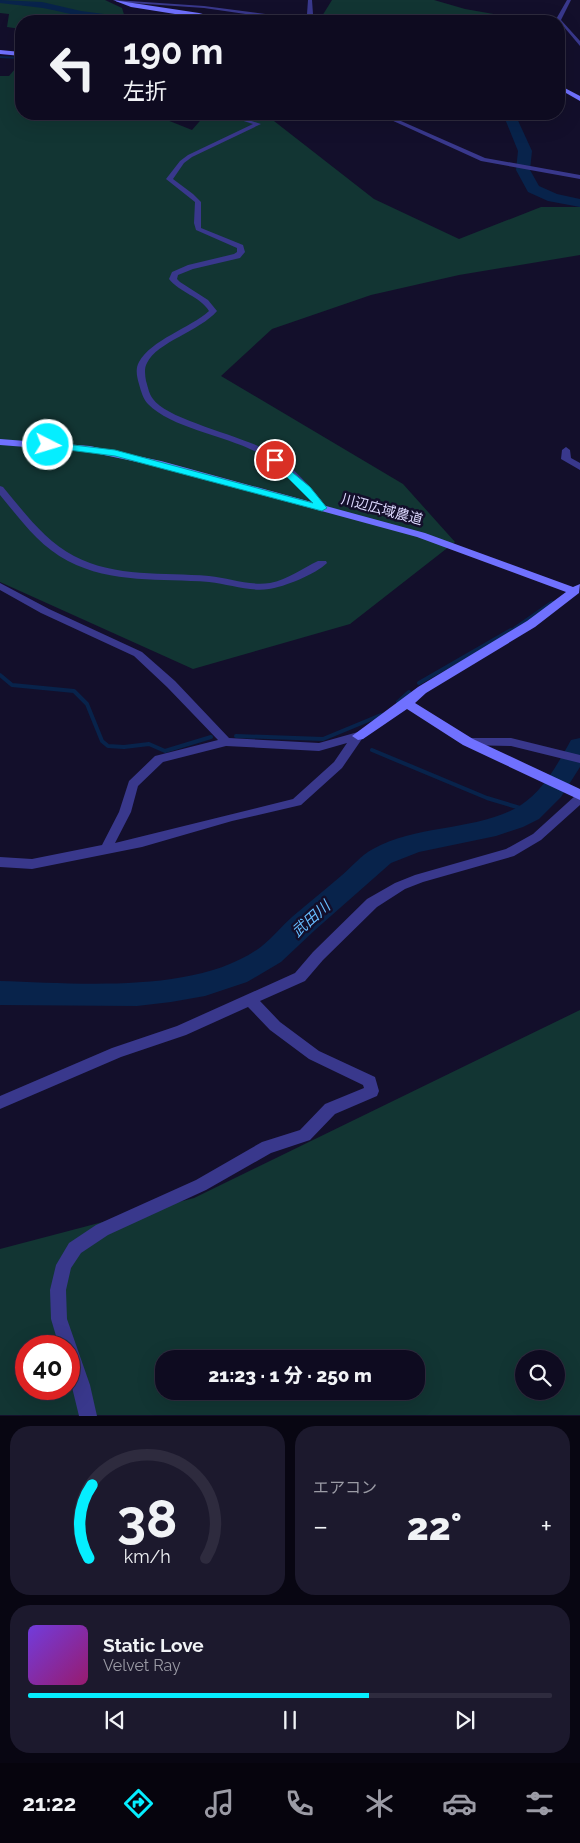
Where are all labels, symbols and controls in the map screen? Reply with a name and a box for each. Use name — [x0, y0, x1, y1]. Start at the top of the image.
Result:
text: 190 m — [123, 31, 223, 72]
icon: left — [40, 35, 105, 100]
text: 左折 — [123, 78, 167, 104]
position arrow — [21, 418, 73, 470]
pin — [254, 439, 296, 481]
icon: arrive — [261, 446, 289, 474]
street label: 川辺広域農道 — [339, 490, 425, 528]
water label: 武田川 — [288, 896, 335, 941]
speed limit sign: 40 — [15, 1335, 80, 1400]
map controls — [515, 1350, 565, 1400]
button: search — [515, 1350, 565, 1400]
text: 21:23 · 1 分 · 250 m — [208, 1364, 372, 1386]
text: エアコン — [313, 1478, 377, 1497]
text: 38 — [117, 1488, 178, 1549]
text: 22° — [407, 1504, 462, 1549]
text: − — [313, 1510, 328, 1543]
text: + — [540, 1510, 552, 1543]
text: km/h — [124, 1546, 171, 1567]
text: Static Love — [103, 1634, 204, 1656]
text: Velvet Ray — [103, 1656, 181, 1675]
icon: previous — [101, 1706, 129, 1734]
icon: pause — [276, 1706, 304, 1734]
icon: next — [451, 1706, 479, 1734]
icon: directions — [121, 1786, 156, 1821]
icon: music — [202, 1786, 237, 1821]
icon: phone — [282, 1786, 317, 1821]
icon: climate — [362, 1786, 397, 1821]
icon: car — [442, 1786, 477, 1821]
icon: filters — [522, 1786, 557, 1821]
text: 21:22 — [23, 1790, 76, 1816]

